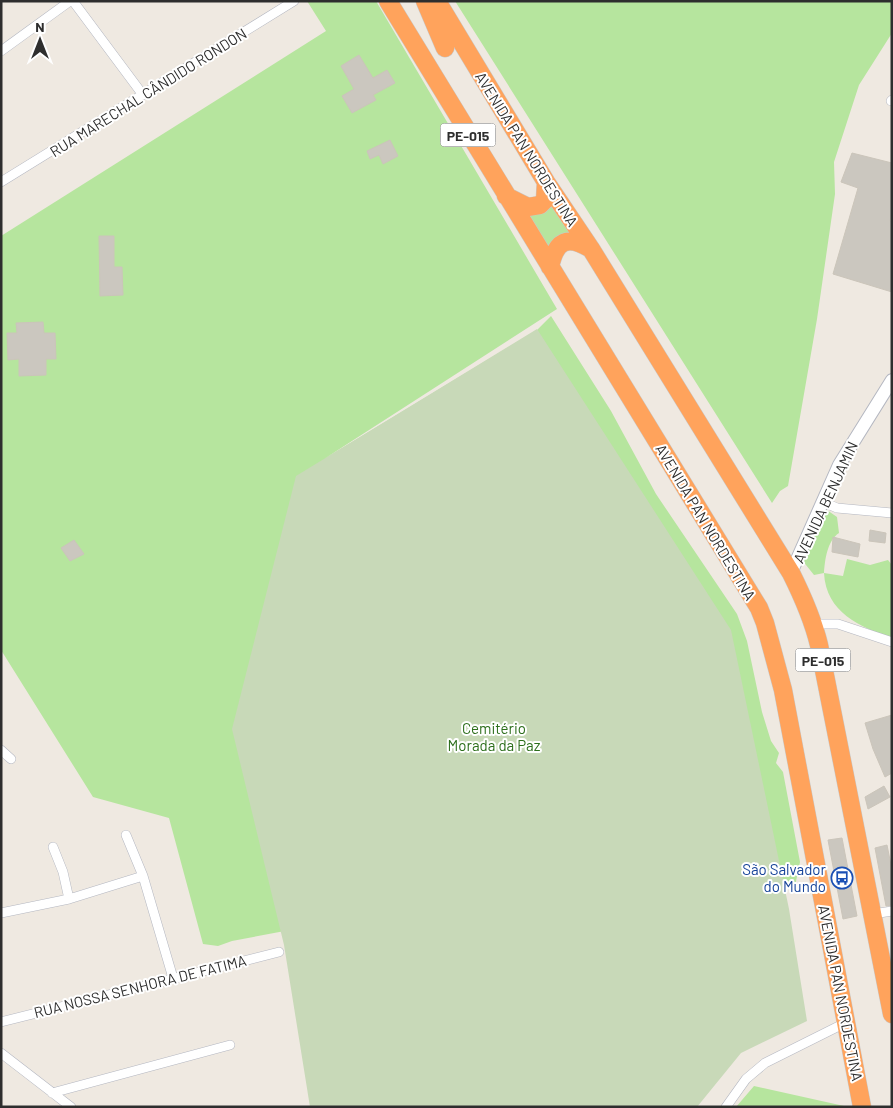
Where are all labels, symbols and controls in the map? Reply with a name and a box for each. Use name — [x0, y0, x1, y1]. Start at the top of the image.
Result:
north arrow — [15, 15, 65, 65]
text: N — [35, 18, 45, 35]
street label: RUA MARECHAL CÂNDIDO RONDON — [46, 24, 250, 160]
street label: AVENIDA PAN NORDESTINA — [472, 68, 582, 230]
road number: PE-015 — [440, 124, 496, 146]
street label: AVENIDA BENJAMIN — [789, 438, 861, 566]
street label: AVENIDA PAN NORDESTINA — [652, 441, 760, 603]
road number: PE-015 — [796, 648, 850, 672]
park label: Cemitério Morada da Paz — [448, 719, 541, 754]
place label: São Salvador do Mundo — [742, 860, 827, 895]
bus stop icon: São Salvador do Mundo — [830, 866, 854, 890]
street label: AVENIDA PAN NORDESTINA — [815, 903, 867, 1083]
street label: RUA NOSSA SENHORA DE FATIMA — [32, 951, 248, 1021]

